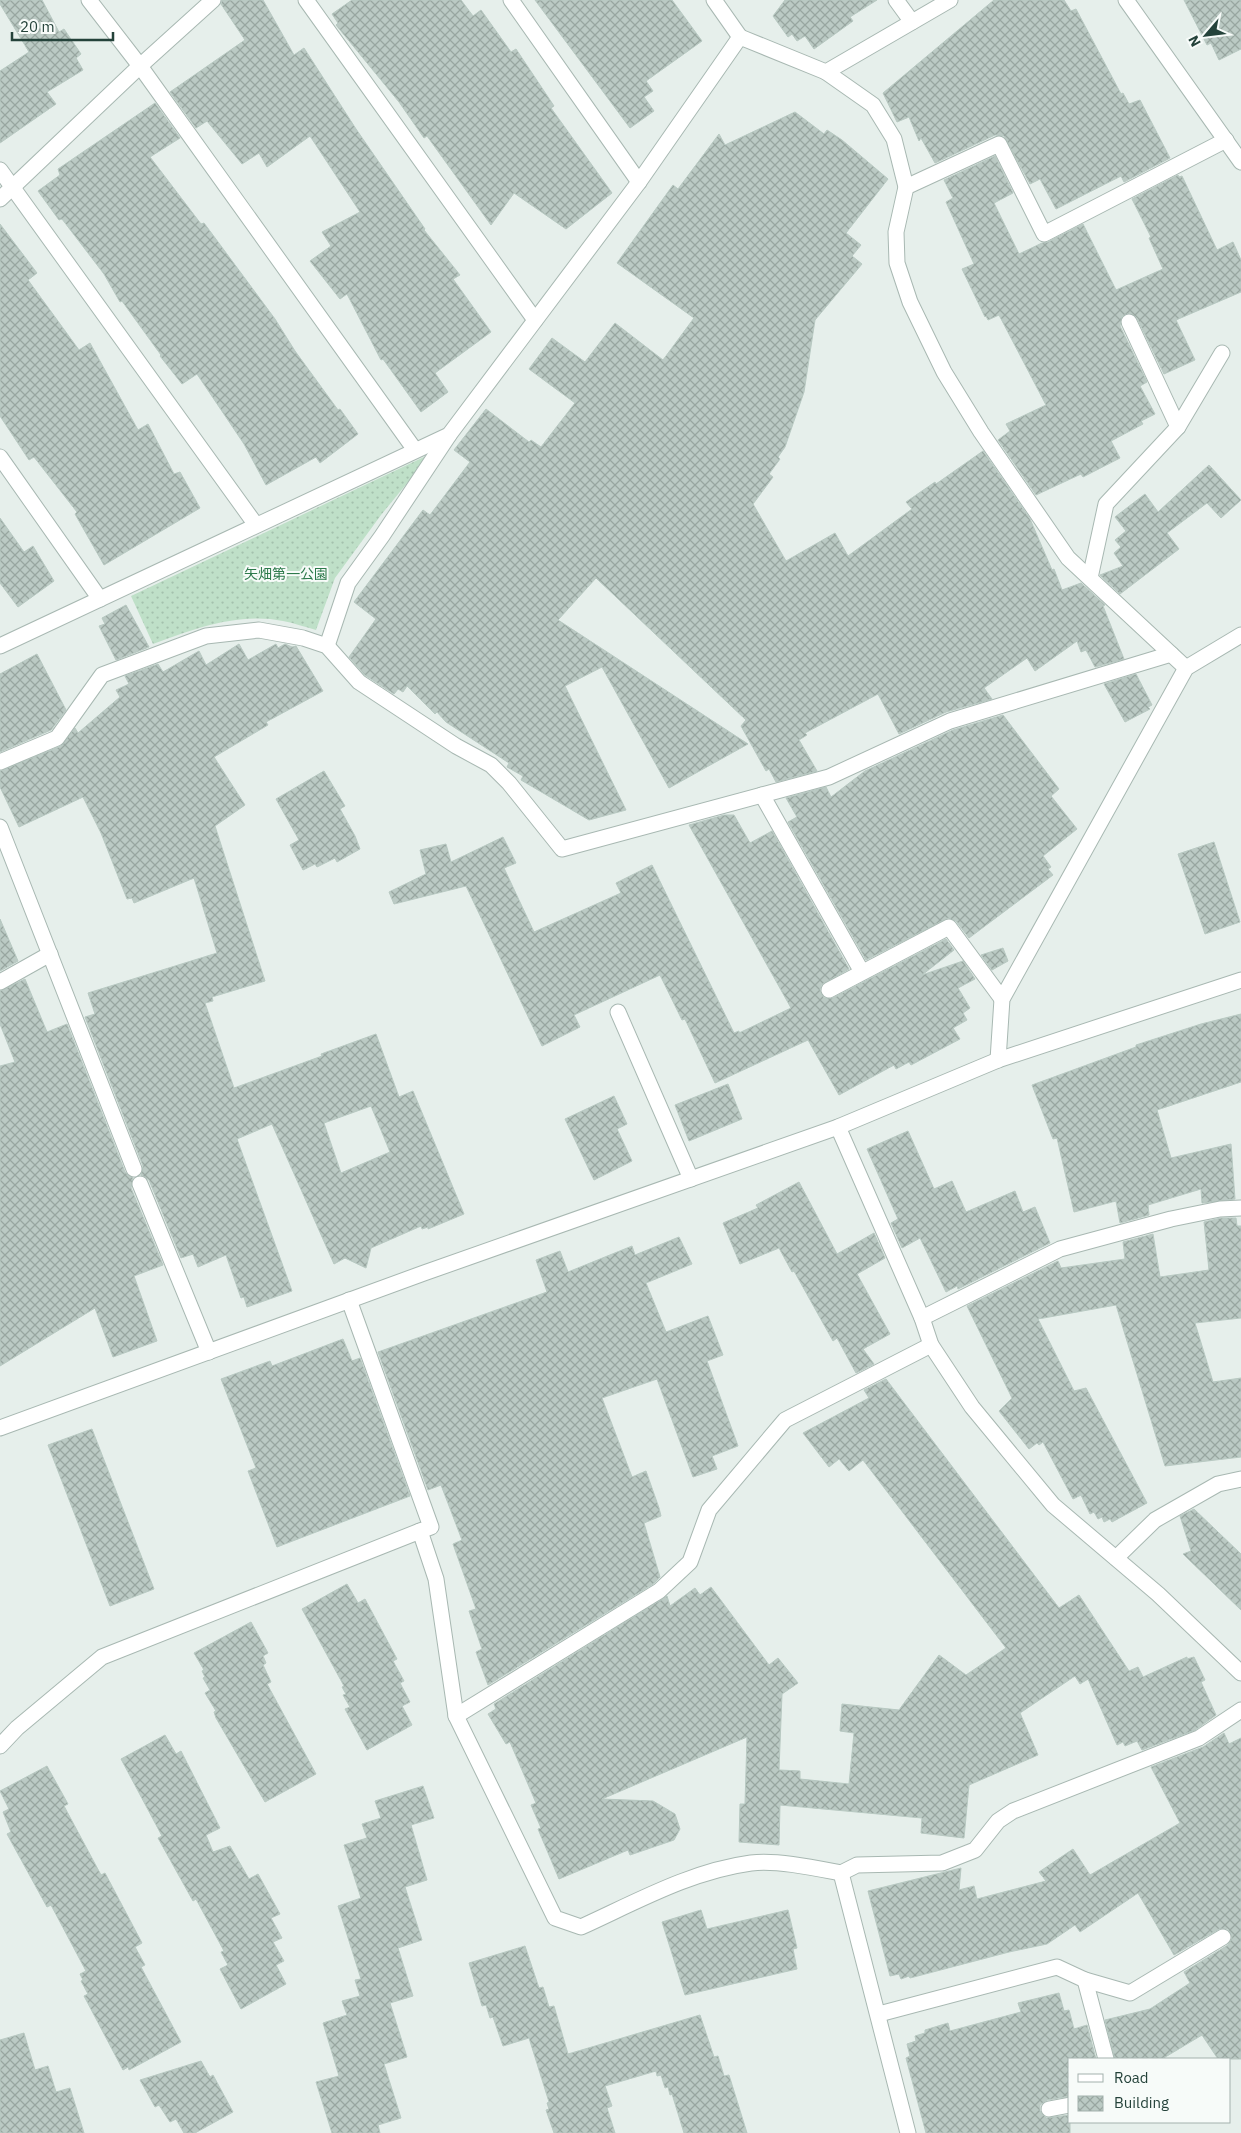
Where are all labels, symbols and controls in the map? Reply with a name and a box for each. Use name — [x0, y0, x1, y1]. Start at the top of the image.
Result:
scale bar — [12, 10, 114, 42]
north arrow — [1181, 10, 1231, 60]
text: 20 m — [20, 17, 55, 36]
text: N — [1184, 32, 1205, 50]
park label: 矢畑第一公園 — [244, 565, 328, 583]
legend — [1068, 2058, 1231, 2123]
text: Road — [1114, 2068, 1149, 2087]
text: Building — [1114, 2093, 1169, 2112]

